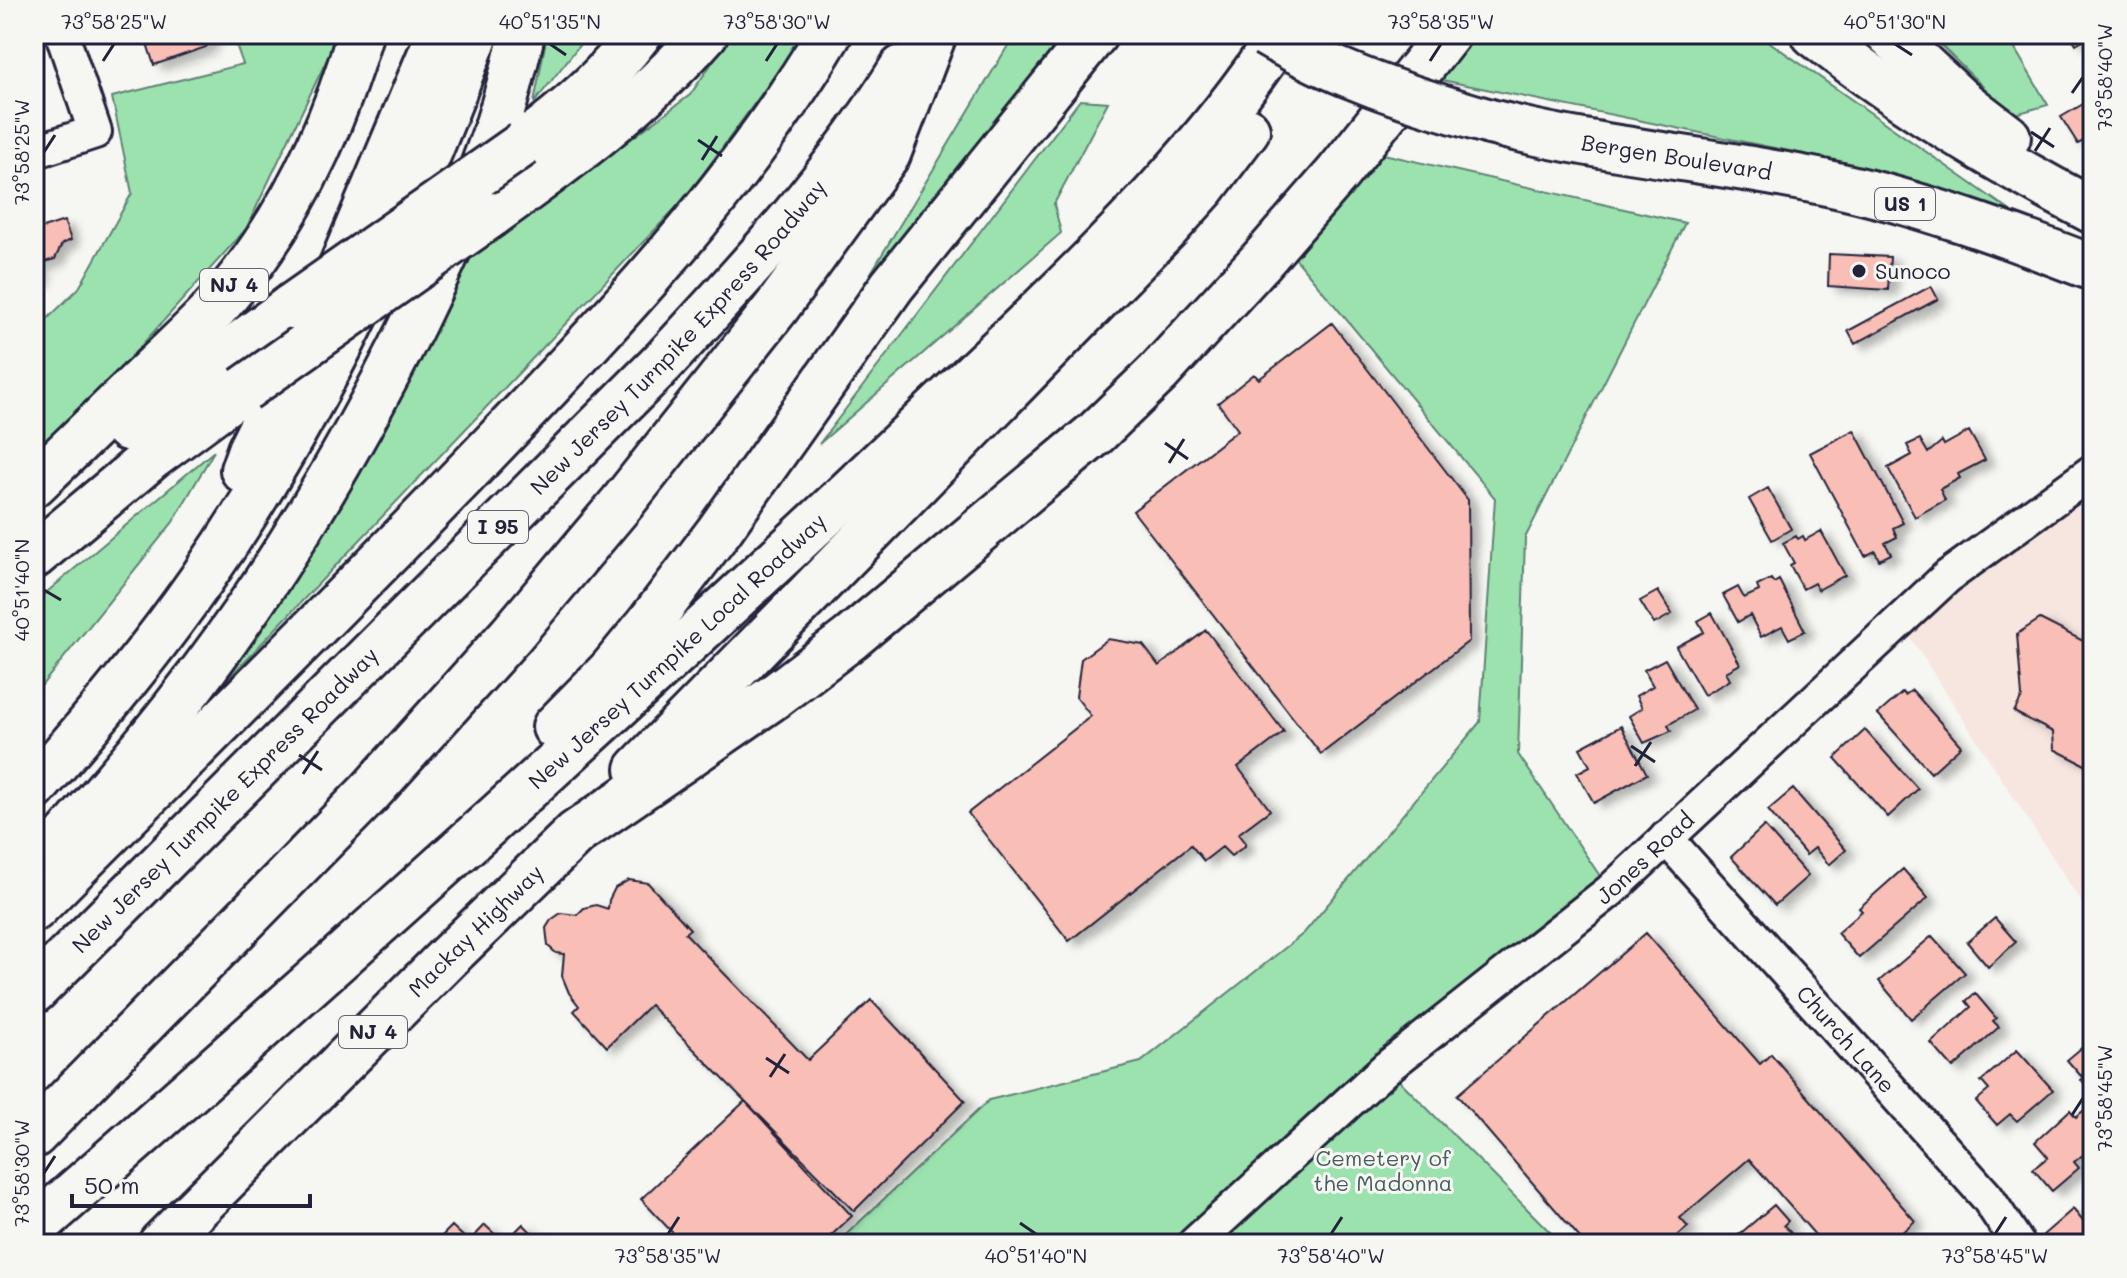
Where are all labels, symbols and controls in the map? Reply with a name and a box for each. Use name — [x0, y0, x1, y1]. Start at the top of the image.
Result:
text: 73°58'25"W — [61, 8, 167, 34]
text: 40°51'35"N — [499, 8, 601, 34]
text: 73°58'30"W — [723, 8, 831, 34]
text: 73°58'35"W — [1388, 8, 1494, 34]
text: 40°51'30"N — [1844, 8, 1946, 34]
text: 73°58'40"W — [2091, 23, 2117, 131]
text: 73°58'25"W — [8, 99, 34, 205]
street label: Bergen Boulevard — [1579, 127, 1774, 186]
street label: New Jersey Turnpike Express Roadway — [524, 173, 832, 501]
road number: US 1 — [1875, 188, 1935, 220]
place label: Sunoco — [1875, 256, 1951, 285]
marker: Sunoco — [1850, 262, 1868, 280]
road number: NJ 4 — [200, 269, 268, 301]
street label: New Jersey Turnpike Local Roadway — [522, 506, 832, 795]
road number: I 95 — [468, 511, 528, 543]
text: 40°51'40"N — [8, 539, 34, 641]
street label: New Jersey Turnpike Express Roadway — [65, 640, 384, 959]
street label: Jones Road — [1590, 805, 1700, 910]
street label: Mackay Highway — [401, 858, 549, 1003]
street label: Church Lane — [1791, 979, 1902, 1099]
road number: NJ 4 — [339, 1016, 407, 1048]
text: 73°58'45"W — [2091, 1045, 2117, 1151]
text: 73°58'30"W — [8, 1119, 34, 1227]
park label: Cemetery of the Madonna — [1313, 1143, 1453, 1197]
scale bar — [72, 1158, 310, 1208]
text: 50 m — [84, 1169, 140, 1200]
text: 73°58'35"W — [615, 1242, 721, 1268]
text: 40°51'40"N — [985, 1242, 1087, 1268]
text: 73°58'40"W — [1277, 1242, 1385, 1268]
text: 73°58'45"W — [1942, 1242, 2048, 1268]

